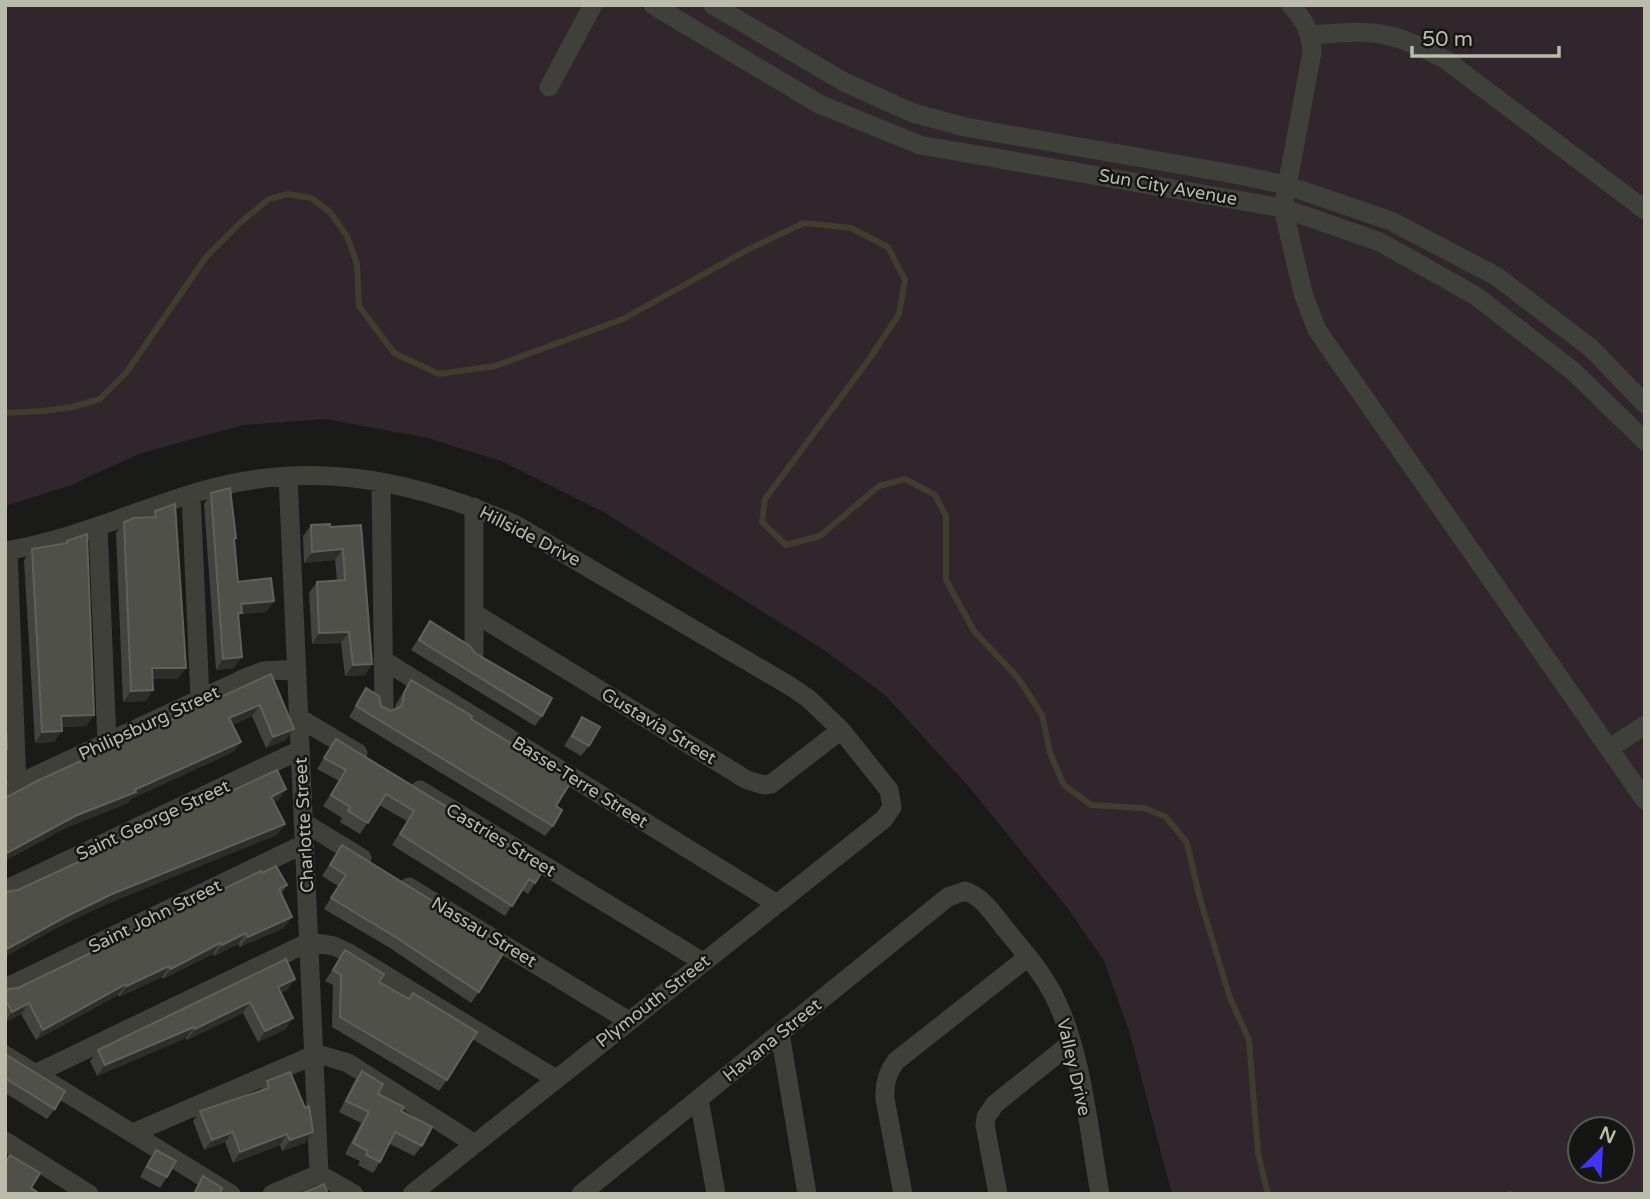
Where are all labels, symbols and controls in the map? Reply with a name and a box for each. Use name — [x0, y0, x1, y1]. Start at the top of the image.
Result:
scale bar — [1412, 14, 1559, 58]
text: 50 m — [1422, 27, 1473, 52]
street label: Sun City Avenue — [1097, 164, 1239, 210]
street label: Hillside Drive — [476, 501, 584, 571]
street label: Philipsburg Street — [75, 681, 223, 765]
street label: Gustavia Street — [598, 683, 721, 769]
street label: Basse-Terre Street — [508, 731, 652, 833]
street label: Charlotte Street — [289, 757, 319, 893]
street label: Saint George Street — [73, 775, 233, 865]
street label: Castries Street — [442, 799, 560, 882]
street label: Saint John Street — [85, 874, 225, 958]
street label: Nassau Street — [427, 892, 541, 972]
street label: Plymouth Street — [592, 950, 714, 1052]
street label: Havana Street — [718, 994, 826, 1086]
street label: Valley Drive — [1052, 1016, 1096, 1118]
north arrow — [1566, 1115, 1636, 1185]
text: N — [1596, 1122, 1619, 1149]

